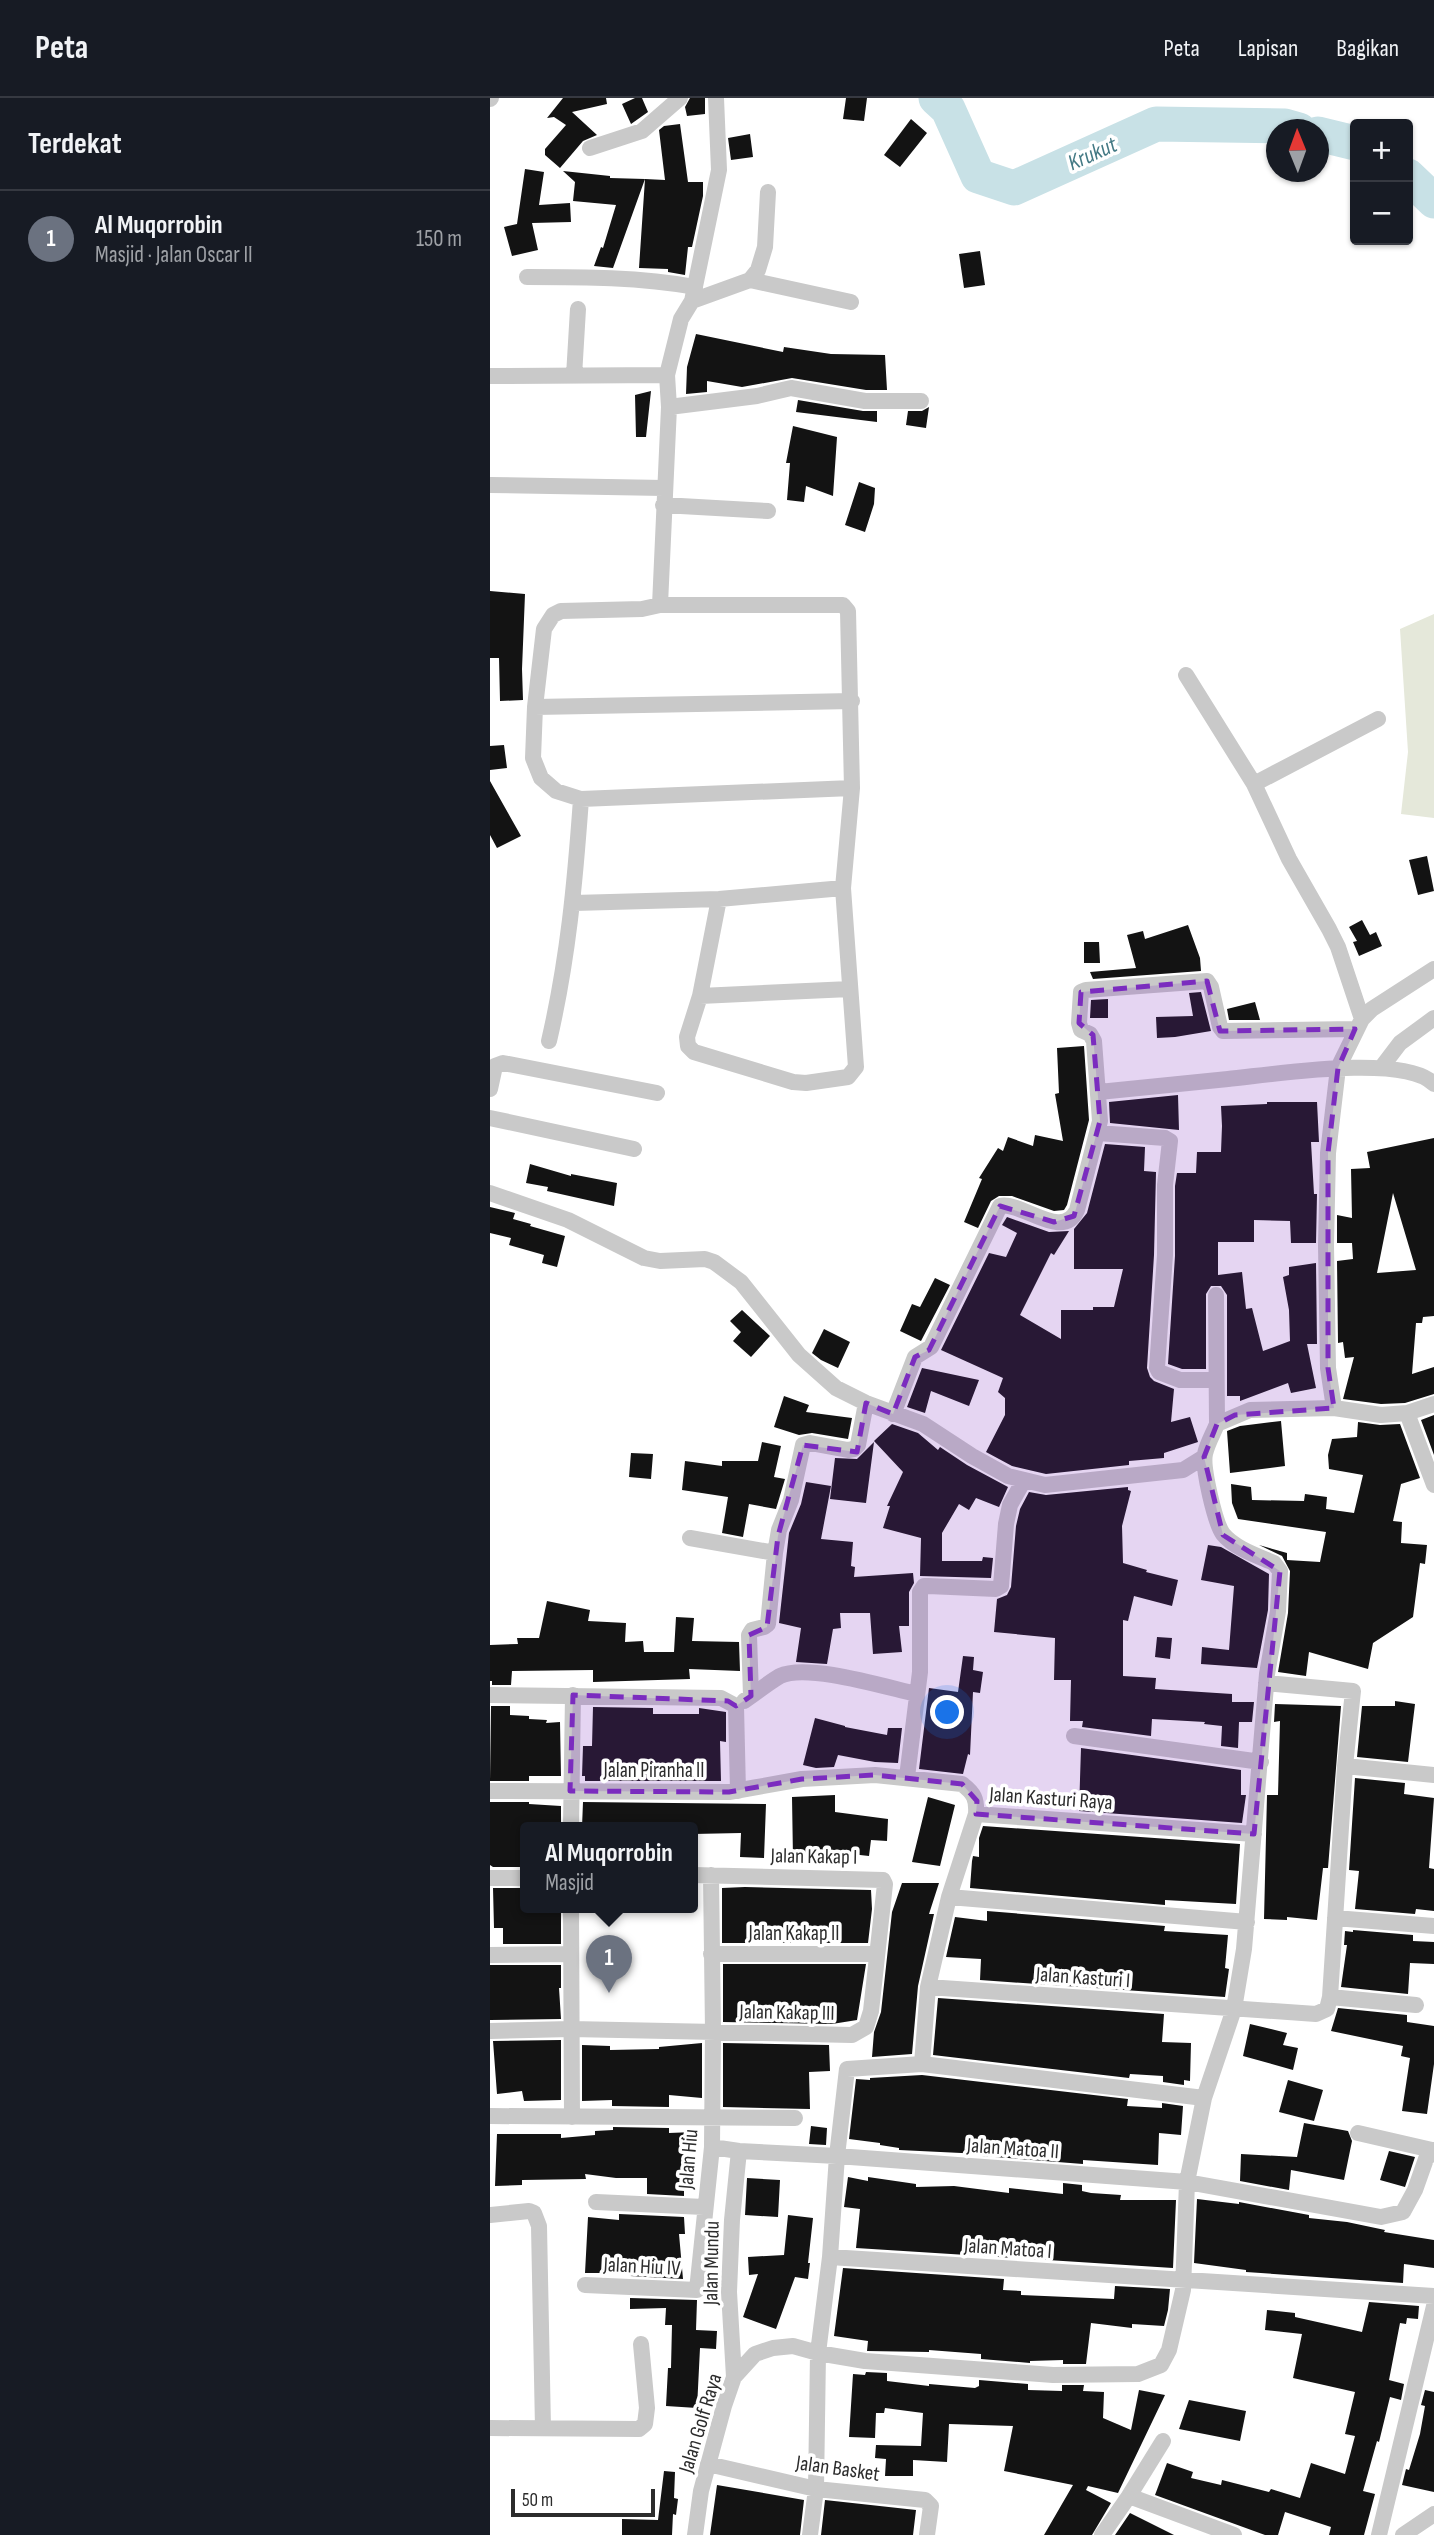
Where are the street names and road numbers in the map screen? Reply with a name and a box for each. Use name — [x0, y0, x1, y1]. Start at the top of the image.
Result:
street label: Jalan Piranha II — [602, 1758, 705, 1783]
street label: Jalan Kasturi Raya — [988, 1782, 1113, 1815]
street label: Jalan Kakap I — [769, 1843, 857, 1870]
street label: Jalan Kakap II — [748, 1921, 839, 1946]
street label: Jalan Kasturi I — [1034, 1962, 1131, 1993]
street label: Jalan Kakap III — [738, 1999, 835, 2026]
street label: Jalan Hiu — [673, 2128, 704, 2191]
street label: Jalan Matoa II — [965, 2133, 1060, 2164]
street label: Jalan Mundu — [698, 2221, 725, 2306]
street label: Jalan Matoa I — [962, 2233, 1053, 2264]
street label: Jalan Hiu IV — [602, 2252, 682, 2281]
street label: Jalan Golf Raya — [673, 2370, 727, 2477]
street label: Jalan Basket — [794, 2450, 881, 2487]

